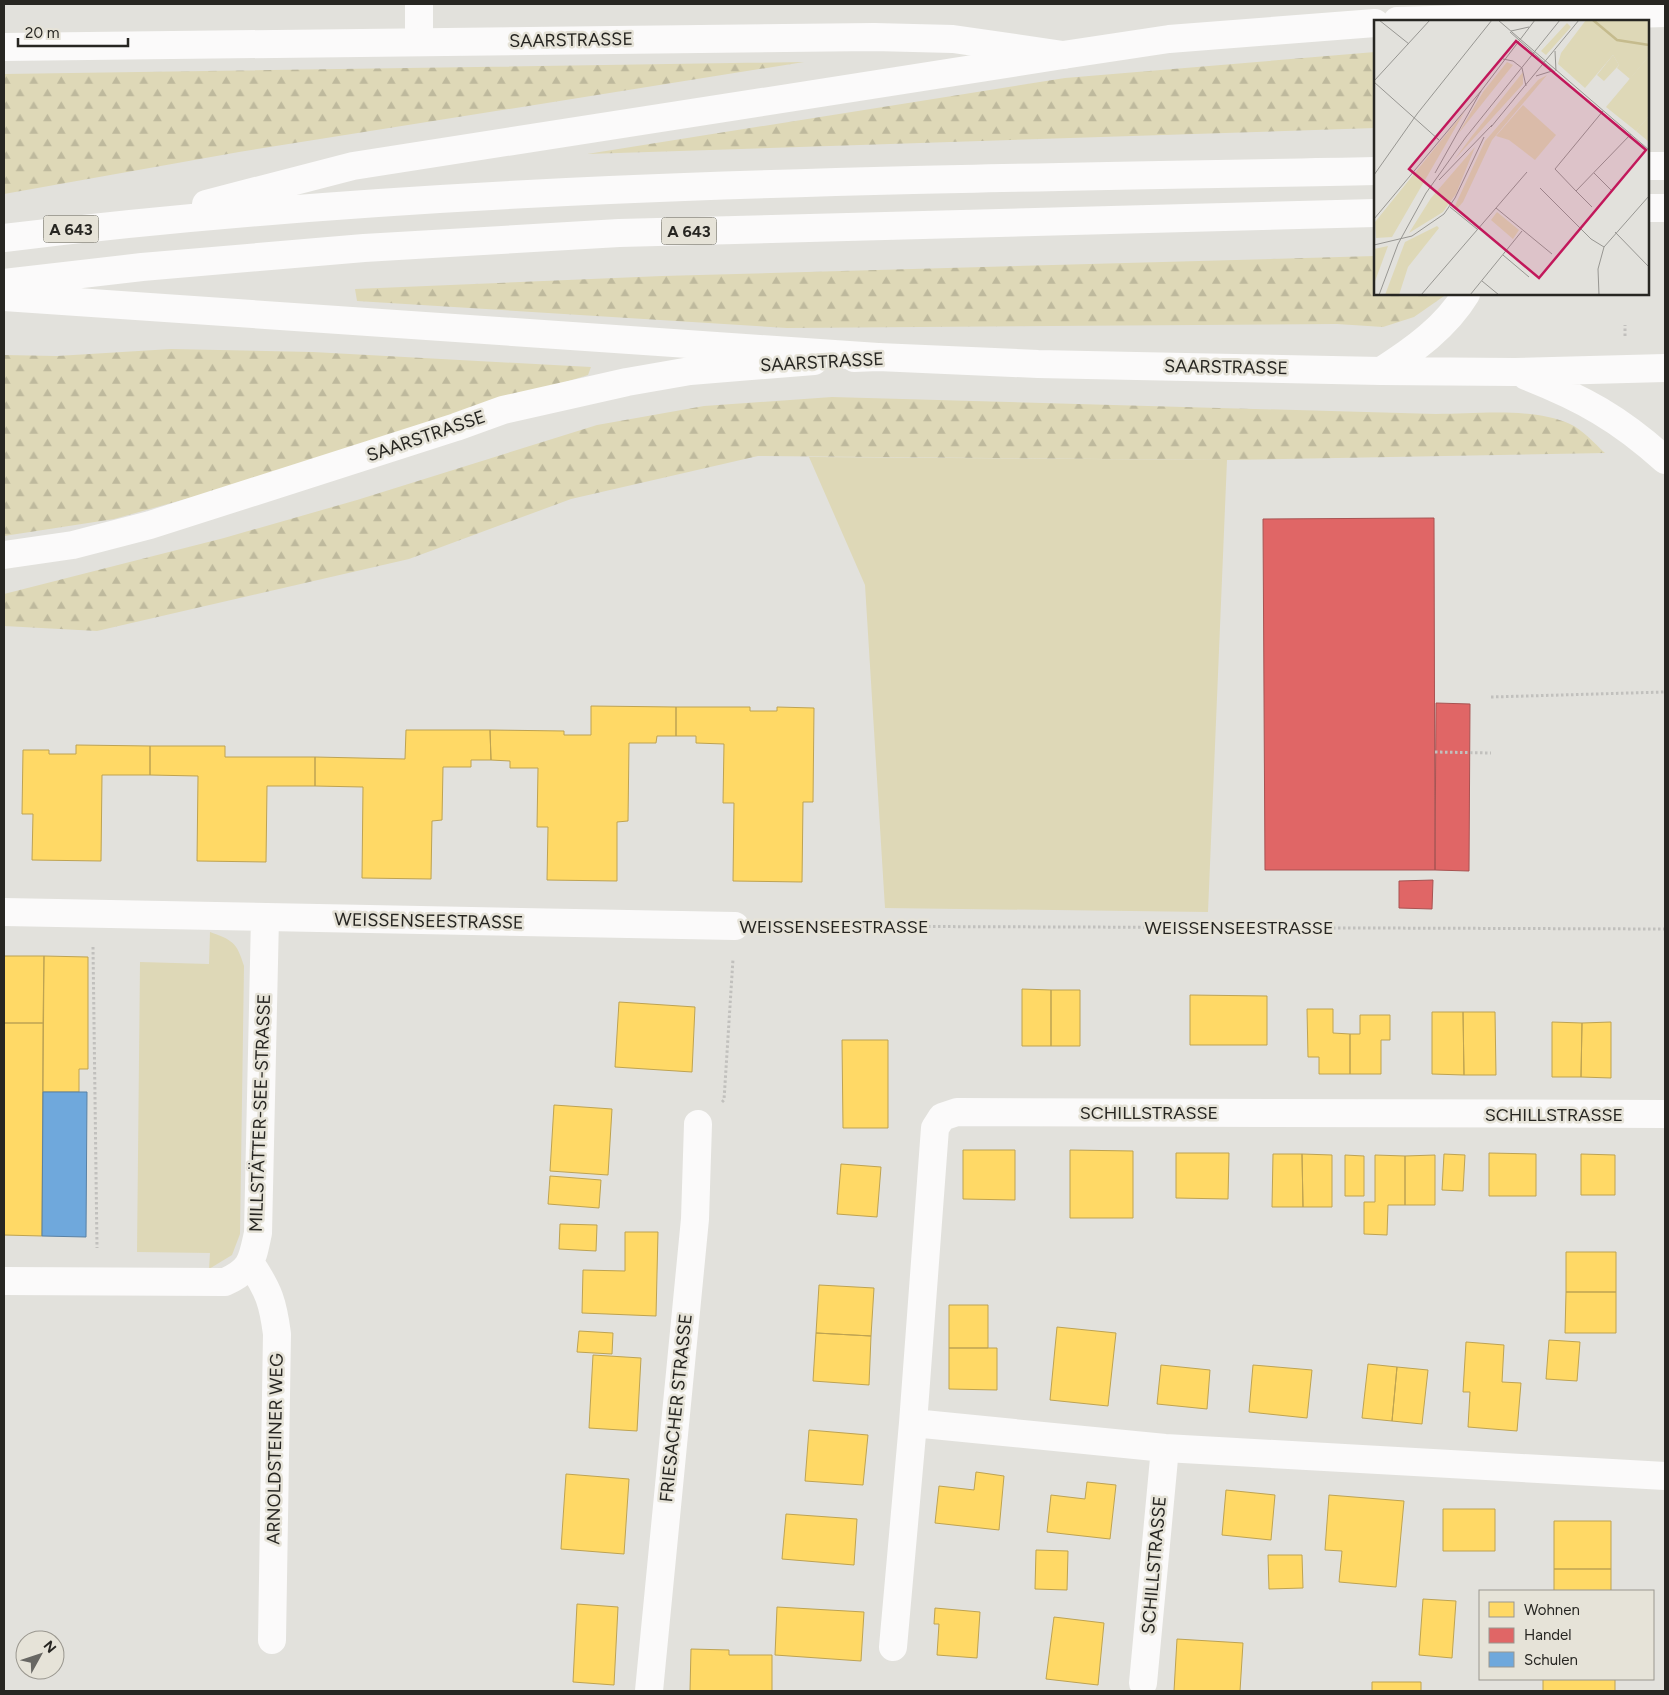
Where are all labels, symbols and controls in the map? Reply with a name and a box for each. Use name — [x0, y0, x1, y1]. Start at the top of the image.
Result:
scale bar — [18, 15, 128, 47]
inset map — [1374, 20, 1649, 295]
text: 20 m — [25, 24, 59, 42]
street label: SAARSTRASSE — [509, 28, 633, 52]
road number: A 643 — [44, 215, 98, 242]
road number: A 643 — [662, 218, 716, 245]
street label: SAARSTRASSE — [760, 348, 884, 376]
street label: SAARSTRASSE — [1164, 355, 1288, 379]
street label: SAARSTRASSE — [364, 405, 488, 467]
street label: WEISSENSEESTRASSE — [334, 908, 524, 934]
street label: WEISSENSEESTRASSE — [739, 916, 929, 938]
street label: WEISSENSEESTRASSE — [1144, 917, 1334, 939]
street label: MILLSTÄTTER-SEE-STRASSE — [245, 993, 275, 1233]
street label: SCHILLSTRASSE — [1080, 1102, 1218, 1124]
street label: SCHILLSTRASSE — [1485, 1104, 1623, 1126]
street label: FRIESACHER STRASSE — [655, 1313, 697, 1503]
street label: ARNOLDSTEINER WEG — [262, 1353, 288, 1545]
street label: SCHILLSTRASSE — [1137, 1495, 1171, 1635]
legend — [1479, 1590, 1654, 1680]
text: Wohnen — [1524, 1601, 1580, 1619]
text: Handel — [1524, 1626, 1572, 1644]
north arrow — [15, 1630, 65, 1680]
text: N — [40, 1637, 60, 1657]
text: Schulen — [1524, 1651, 1578, 1669]

